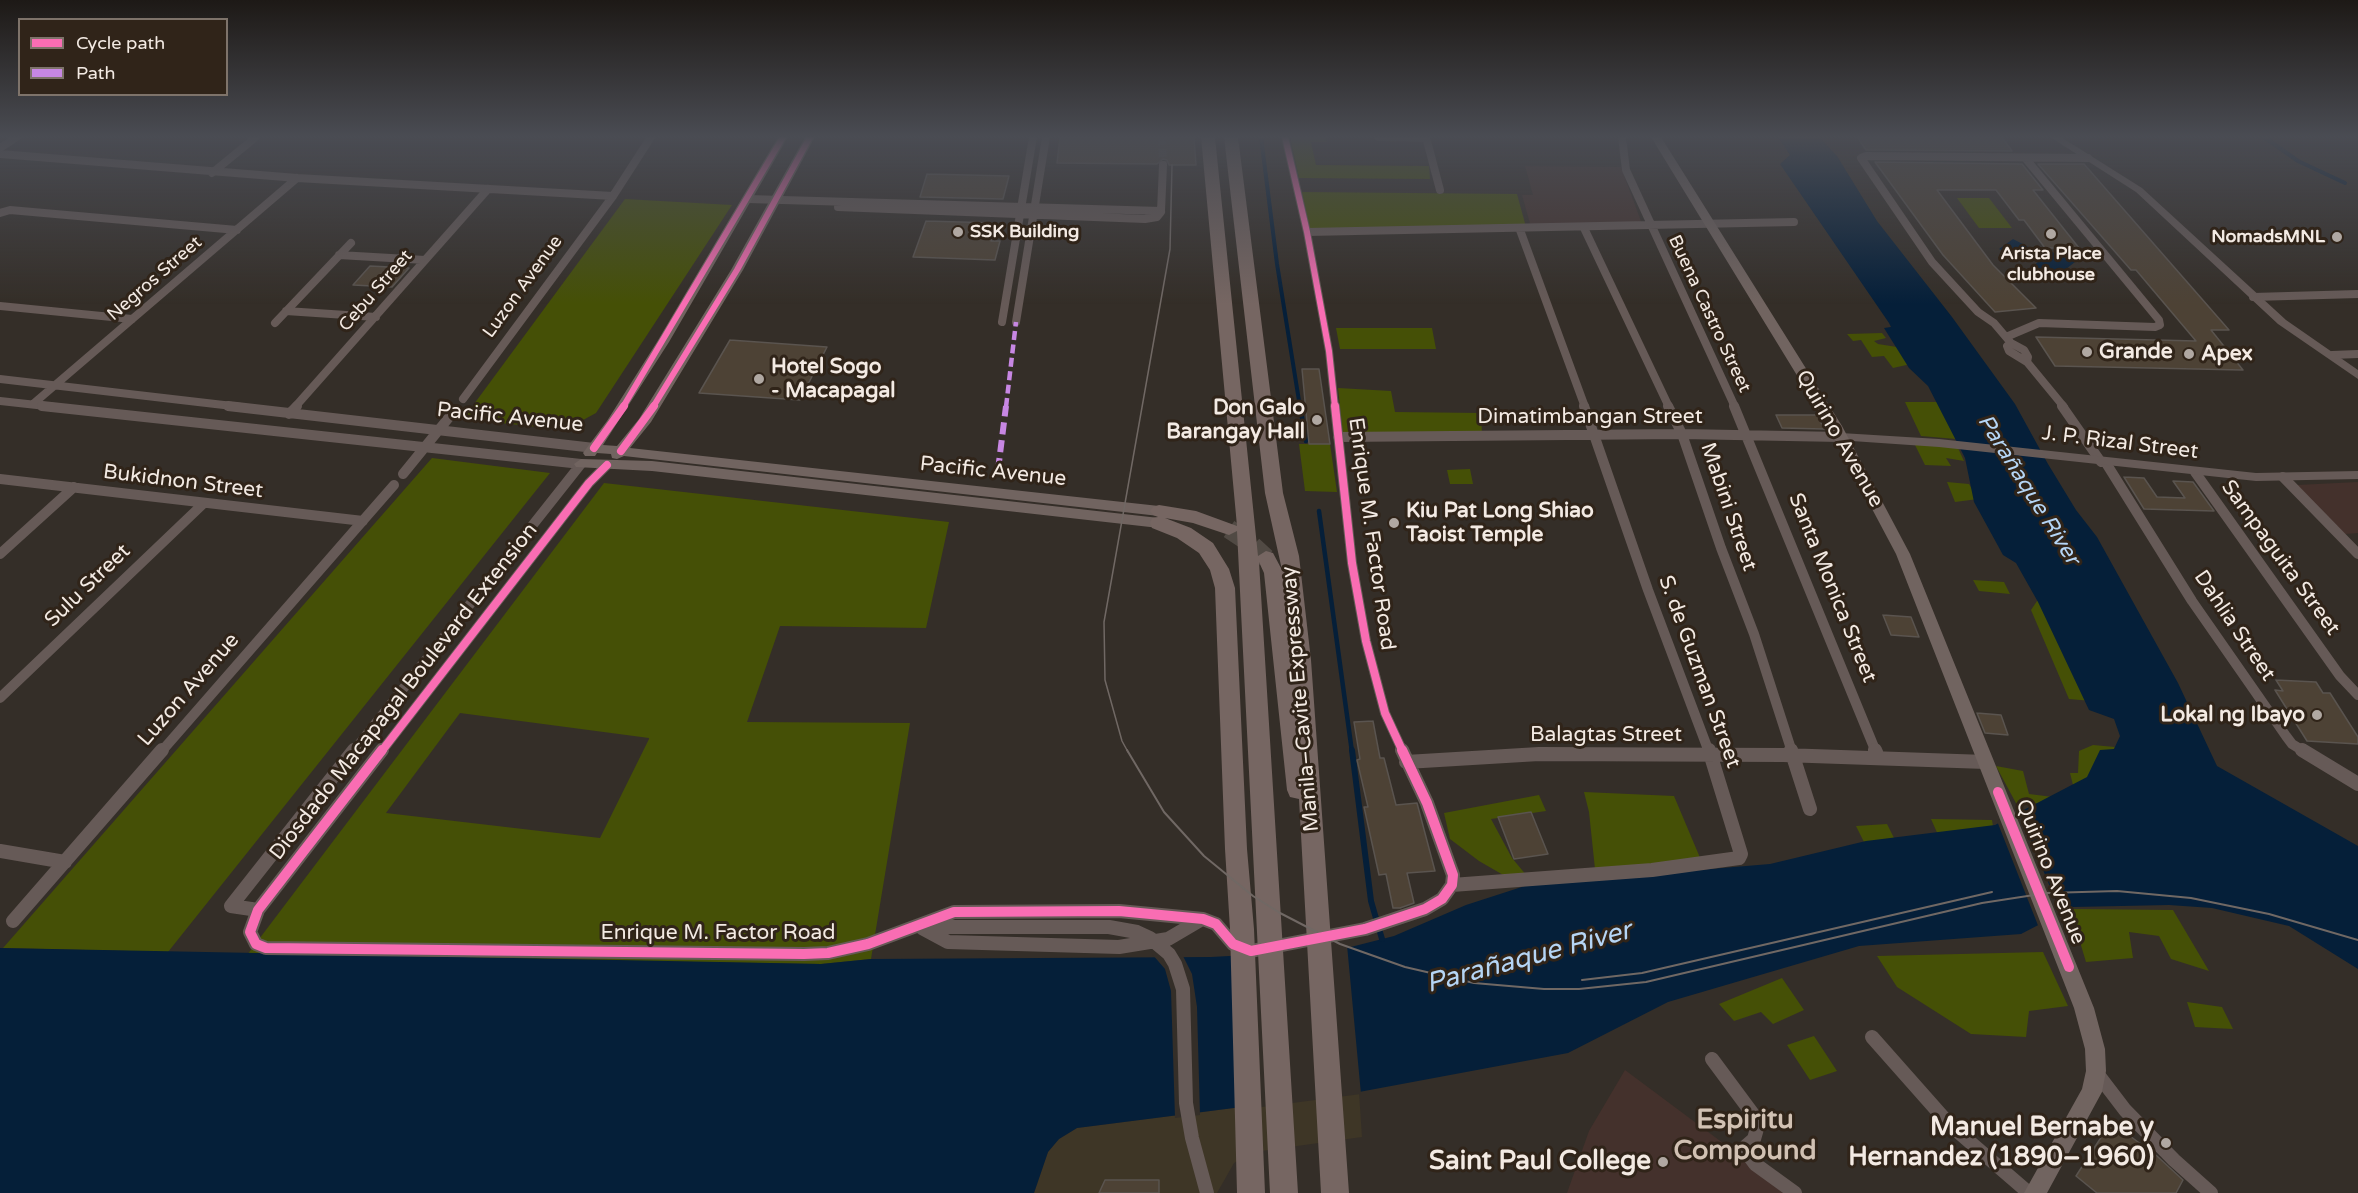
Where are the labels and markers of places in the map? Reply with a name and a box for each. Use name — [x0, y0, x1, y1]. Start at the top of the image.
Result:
place label: SSK Building — [970, 221, 1079, 243]
marker: SSK Building — [951, 225, 965, 239]
place label: NomadsMNL — [2211, 226, 2325, 248]
marker: Arista Place clubhouse — [2044, 227, 2058, 241]
marker: NomadsMNL — [2330, 230, 2344, 244]
place label: Arista Place clubhouse — [2000, 243, 2102, 286]
place label: Grande — [2099, 339, 2173, 365]
place label: Apex — [2201, 341, 2253, 367]
marker: Grande — [2080, 345, 2094, 359]
marker: Apex — [2182, 347, 2196, 361]
place label: Hotel Sogo - Macapagal — [771, 354, 895, 404]
marker: Hotel Sogo - Macapagal — [752, 372, 766, 386]
place label: Don Galo Barangay Hall — [1166, 395, 1305, 445]
marker: Don Galo Barangay Hall — [1310, 413, 1324, 427]
place label: Kiu Pat Long Shiao Taoist Temple — [1406, 498, 1594, 548]
marker: Kiu Pat Long Shiao Taoist Temple — [1387, 516, 1401, 530]
place label: Lokal ng Ibayo — [2160, 702, 2305, 728]
marker: Lokal ng Ibayo — [2310, 708, 2324, 722]
place label: Manuel Bernabe y Hernandez (1890–1960) — [1848, 1112, 2154, 1174]
marker: Manuel Bernabe y Hernandez (1890–1960) — [2159, 1136, 2173, 1150]
place label: Saint Paul College — [1429, 1146, 1651, 1178]
marker: Saint Paul College — [1656, 1155, 1670, 1169]

